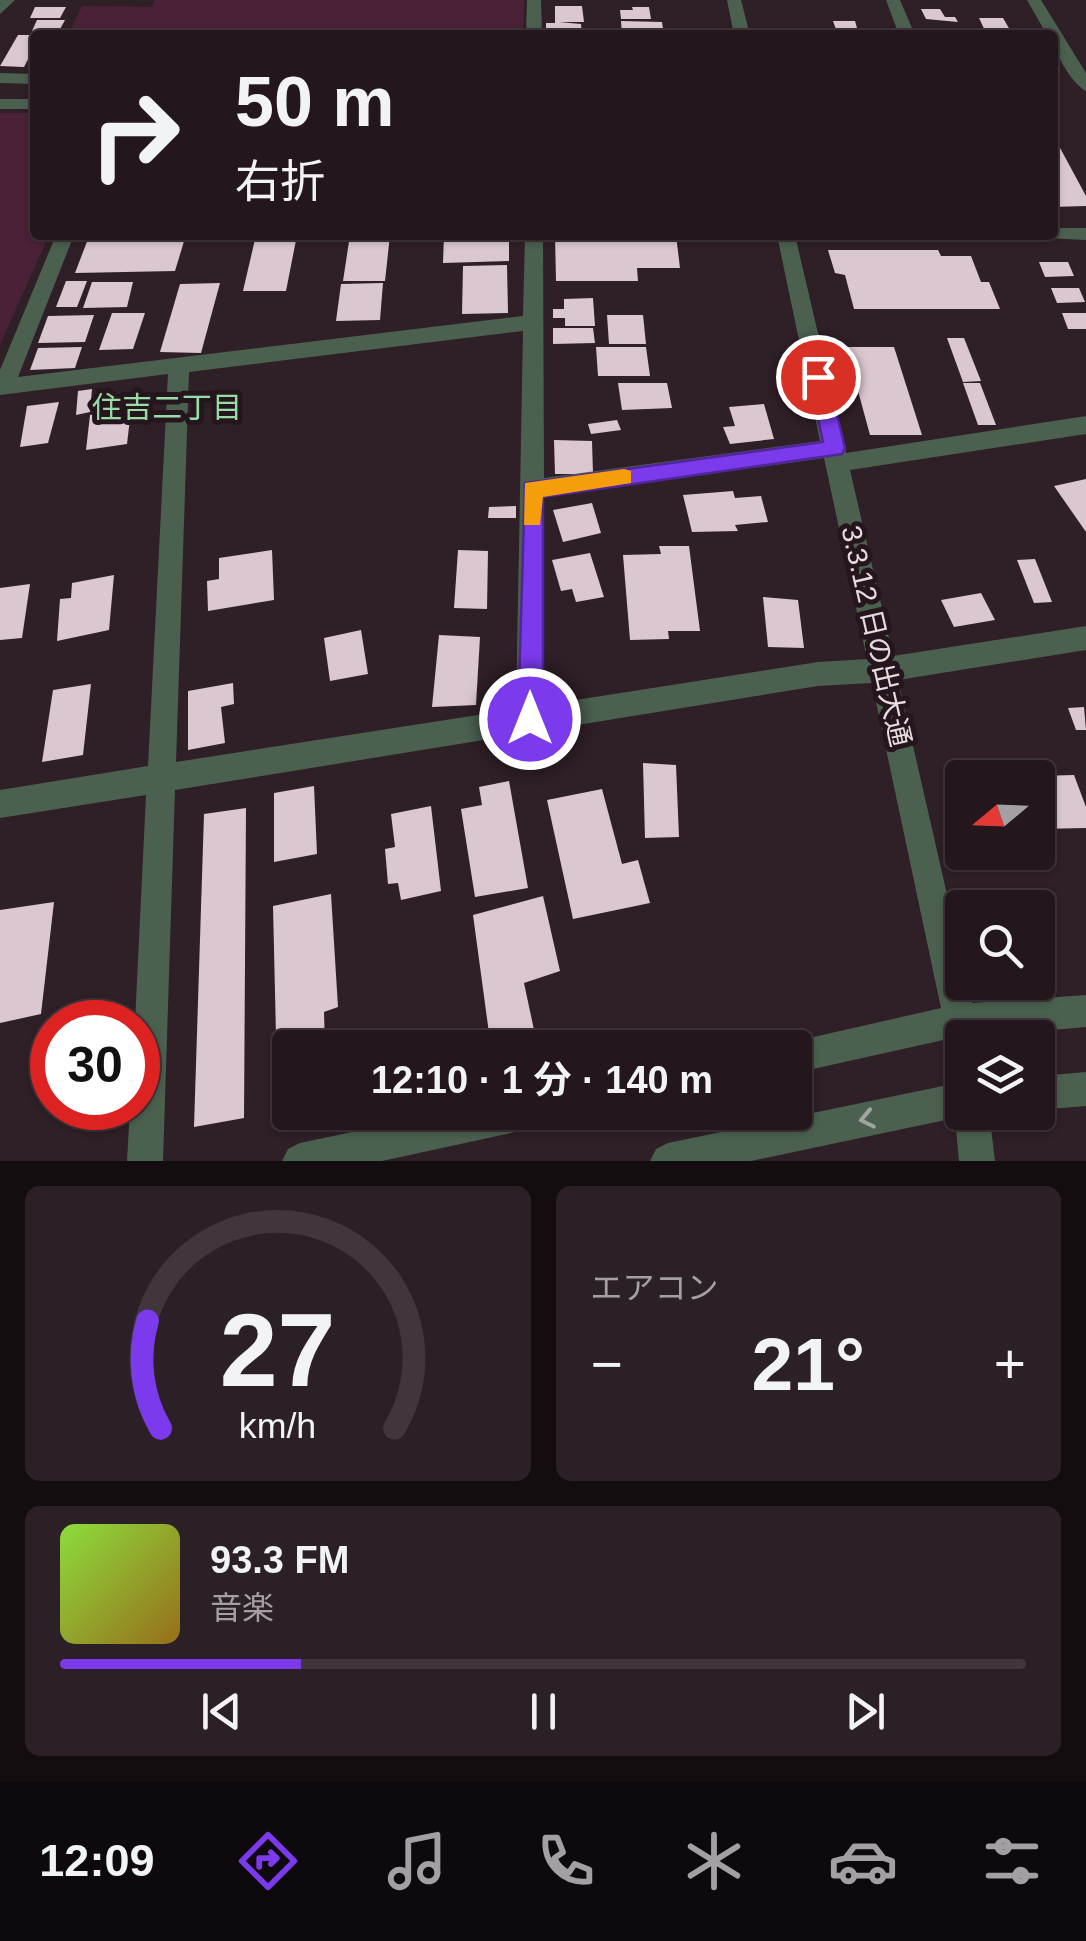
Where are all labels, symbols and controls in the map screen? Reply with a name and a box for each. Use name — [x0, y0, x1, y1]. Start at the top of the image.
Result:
text: 50 m — [235, 63, 395, 141]
icon: right — [70, 70, 200, 200]
text: 右折 — [235, 156, 325, 207]
pin — [776, 335, 861, 420]
icon: arrive — [791, 350, 846, 405]
district label: 住吉二丁目 — [92, 391, 242, 424]
street label: 3.3.12 日の出大通 — [836, 523, 916, 749]
position arrow — [478, 667, 582, 771]
north arrow — [945, 760, 1055, 870]
map controls — [945, 760, 1055, 1130]
button: search — [945, 890, 1055, 1000]
speed limit sign: 30 — [30, 1000, 160, 1130]
button: layers — [945, 1020, 1055, 1130]
text: 12:10 · 1 分 · 140 m — [371, 1059, 713, 1101]
one-way arrow — [859, 1107, 876, 1128]
text: エアコン — [591, 1270, 719, 1306]
text: 27 — [220, 1292, 336, 1408]
text: 21° — [752, 1322, 865, 1406]
text: − — [591, 1333, 623, 1395]
text: + — [994, 1333, 1026, 1395]
text: km/h — [239, 1406, 316, 1446]
text: 93.3 FM — [210, 1539, 349, 1581]
text: 音楽 — [210, 1590, 274, 1626]
icon: previous — [194, 1684, 249, 1739]
icon: pause — [516, 1684, 571, 1739]
icon: next — [838, 1684, 893, 1739]
icon: directions — [233, 1826, 303, 1896]
icon: music — [382, 1826, 452, 1896]
icon: phone — [531, 1826, 601, 1896]
icon: climate — [679, 1826, 749, 1896]
icon: car — [828, 1826, 898, 1896]
icon: filters — [977, 1826, 1047, 1896]
text: 12:09 — [39, 1835, 154, 1886]

